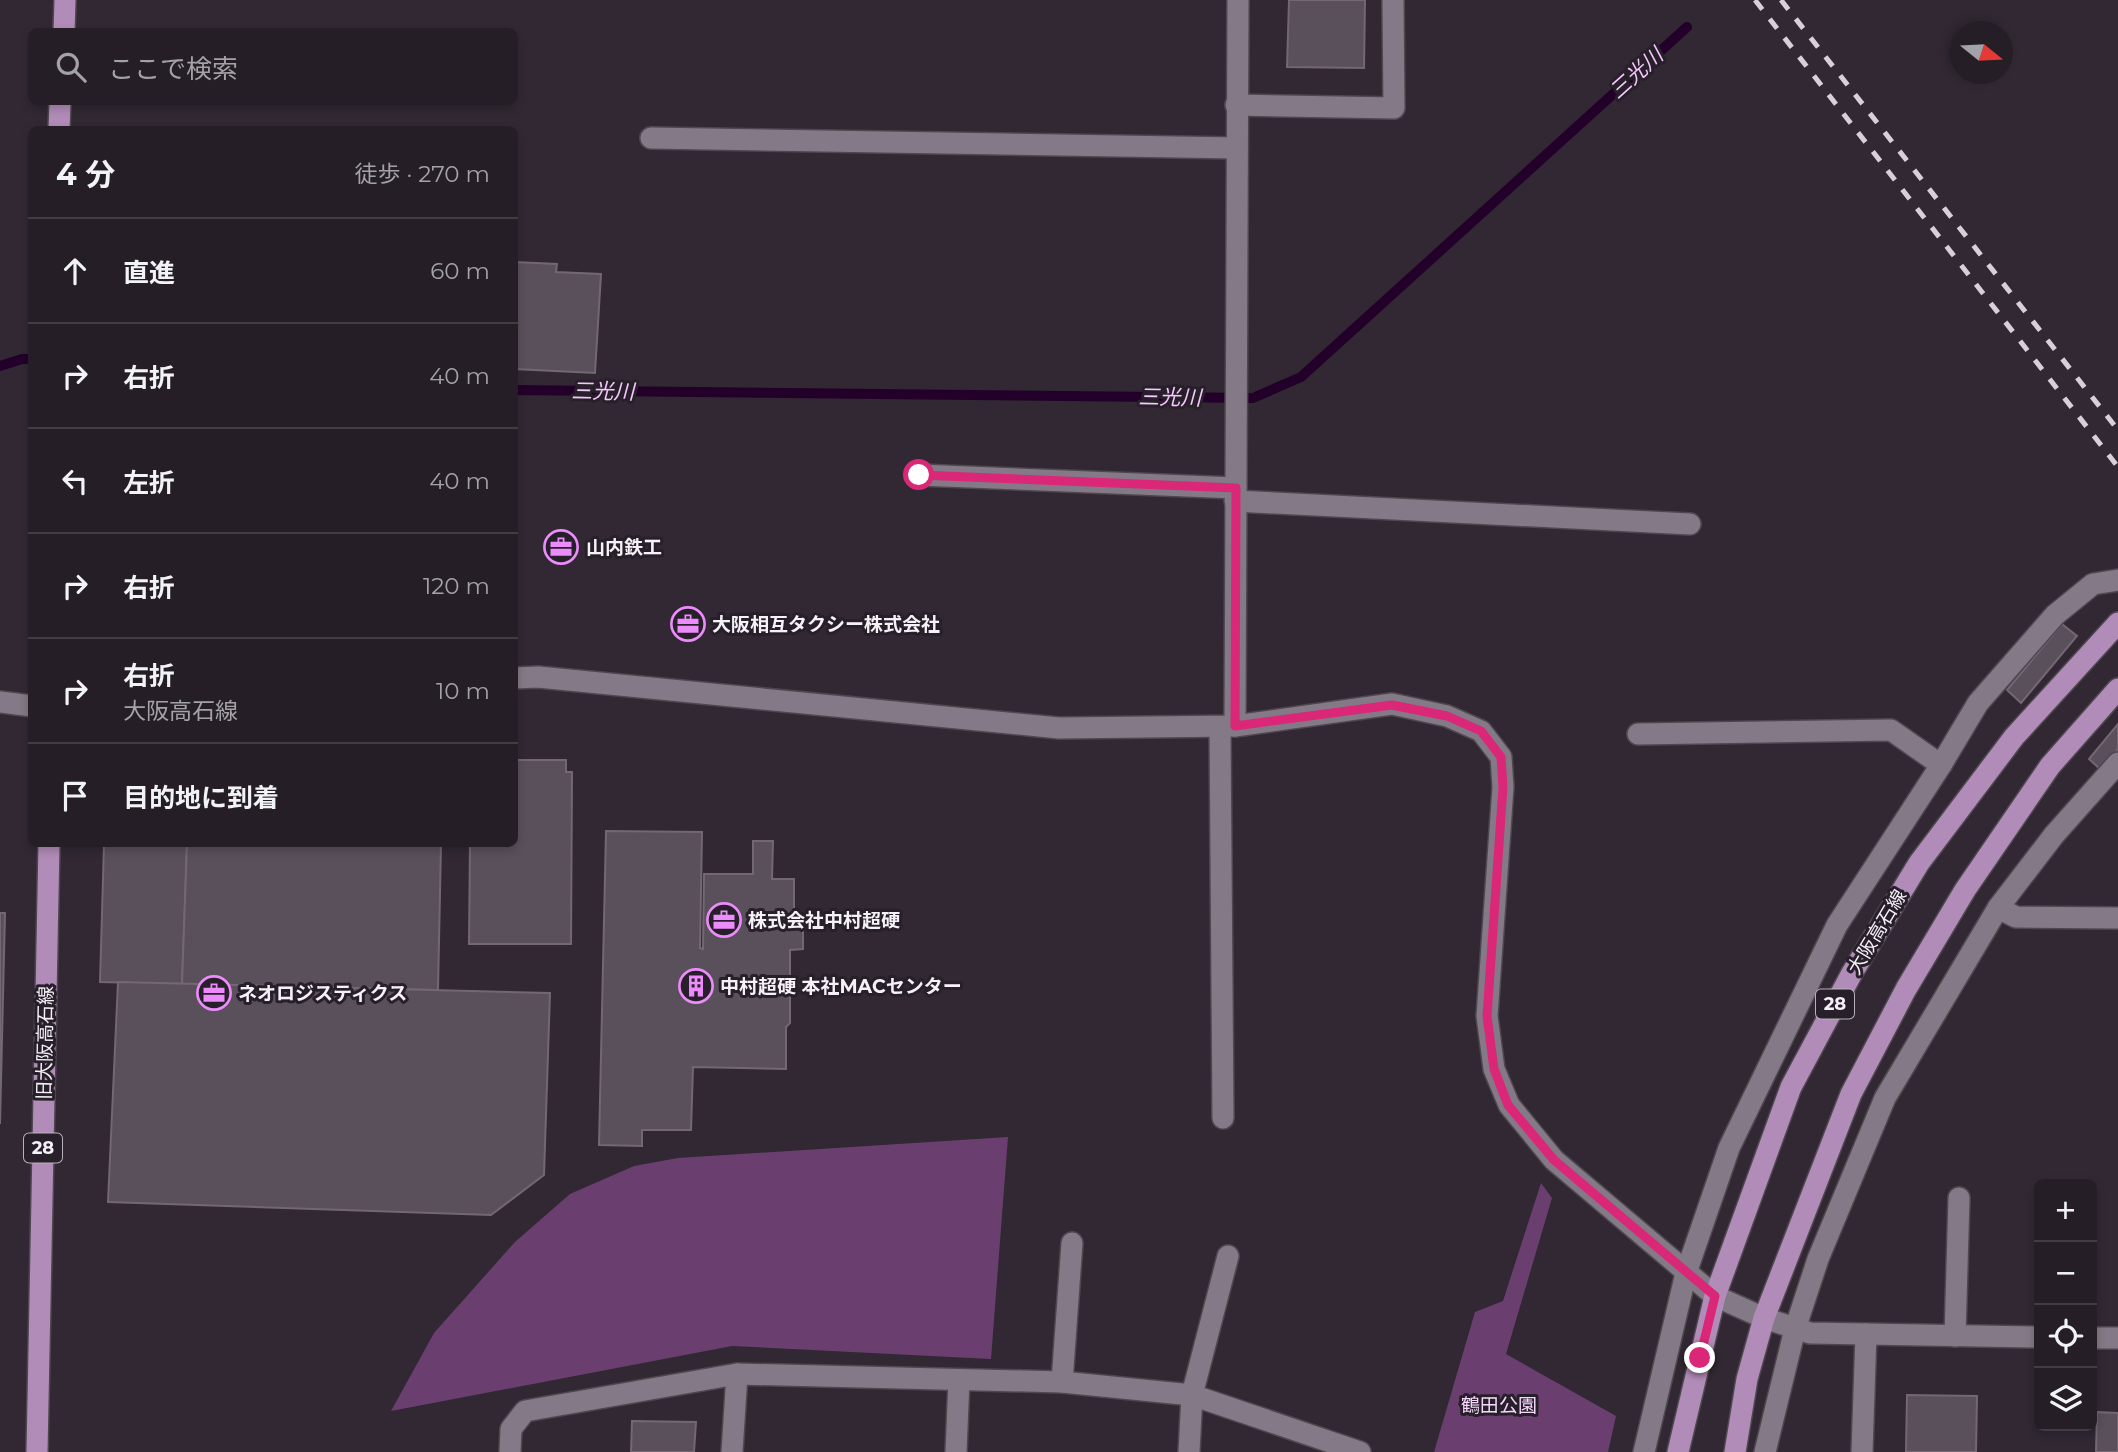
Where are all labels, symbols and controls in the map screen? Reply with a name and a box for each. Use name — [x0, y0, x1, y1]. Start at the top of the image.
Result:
north arrow — [1950, 21, 2013, 84]
search box — [28, 28, 518, 105]
water label: 三光川 — [1604, 41, 1669, 103]
icon: search — [52, 48, 90, 86]
text: ここで検索 — [108, 53, 238, 85]
text: 4 分 — [56, 156, 115, 193]
text: 徒歩 · 270 m — [354, 160, 490, 188]
icon: ahead — [56, 252, 94, 290]
text: 直進 — [123, 257, 175, 289]
text: 60 m — [430, 257, 490, 285]
icon: right — [56, 357, 94, 395]
text: 右折 — [123, 362, 175, 394]
text: 40 m — [429, 362, 490, 390]
water label: 三光川 — [571, 378, 637, 404]
water label: 三光川 — [1138, 384, 1204, 410]
route start — [903, 459, 934, 490]
icon: left — [56, 462, 94, 500]
text: 左折 — [123, 467, 175, 499]
text: 40 m — [429, 467, 490, 495]
office icon: 山内鉄工 — [542, 528, 580, 566]
place label: 山内鉄工 — [586, 536, 662, 559]
icon: right — [56, 567, 94, 605]
text: 右折 — [123, 572, 175, 604]
text: 120 m — [423, 572, 490, 600]
office icon: 大阪相互タクシー株式会社 — [669, 605, 707, 643]
place label: 大阪相互タクシー株式会社 — [712, 613, 940, 636]
text: 右折 — [123, 660, 175, 692]
icon: right — [56, 672, 94, 710]
text: 10 m — [436, 677, 490, 705]
text: 大阪高石線 — [123, 697, 238, 725]
icon: arrive — [56, 777, 94, 815]
text: 目的地に到着 — [123, 782, 279, 814]
street label: 大阪高石線 — [1843, 885, 1911, 979]
office icon: 株式会社中村超硬 — [705, 901, 743, 939]
place label: 株式会社中村超硬 — [748, 909, 900, 932]
building icon: 中村超硬 本社MACセンター — [677, 967, 715, 1005]
office icon: ネオロジスティクス — [195, 974, 233, 1012]
place label: 中村超硬 本社MACセンター — [720, 975, 962, 998]
place label: ネオロジスティクス — [238, 982, 407, 1005]
street label: 旧大阪高石線 — [33, 986, 57, 1100]
road number: 28 — [1816, 989, 1854, 1018]
road number: 28 — [24, 1134, 62, 1162]
map controls — [2034, 1179, 2097, 1431]
button: + — [2034, 1179, 2097, 1242]
button: − — [2034, 1242, 2097, 1305]
button: locate — [2034, 1305, 2097, 1368]
route end — [1684, 1342, 1715, 1373]
button: layers — [2034, 1368, 2097, 1431]
park label: 鶴田公園 — [1461, 1394, 1537, 1417]

